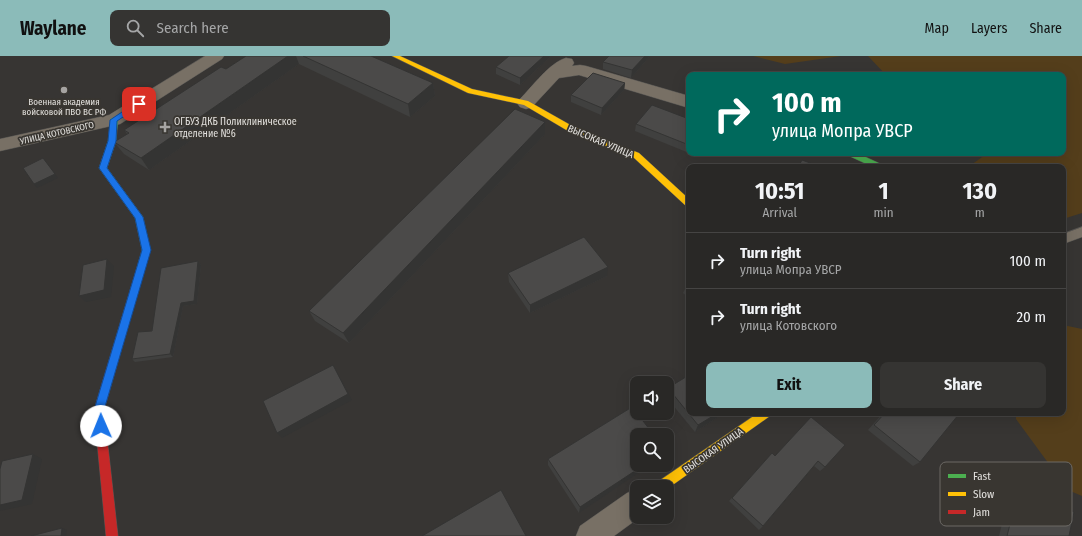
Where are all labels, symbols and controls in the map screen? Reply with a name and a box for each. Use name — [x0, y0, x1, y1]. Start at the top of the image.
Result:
search box — [110, 10, 390, 46]
text: Waylane — [20, 17, 86, 40]
icon: search — [124, 17, 146, 39]
text: Search here — [156, 19, 229, 37]
text: Map — [925, 20, 949, 37]
text: Layers — [971, 20, 1007, 37]
text: Share — [1029, 20, 1062, 37]
marker: Военная академия войсковой ПВО ВС РФ — [59, 85, 69, 95]
text: 100 m — [772, 86, 842, 119]
pin — [122, 87, 156, 121]
icon: right — [706, 88, 758, 140]
icon: arrive — [128, 93, 150, 115]
place label: Военная академия войсковой ПВО ВС РФ — [22, 97, 106, 117]
place label: ОГБУЗ ДКБ Поликлиническое отделение №6 — [174, 116, 297, 140]
street label: УЛИЦА КОТОВСКОГО — [18, 120, 95, 147]
text: улица Мопра УВСР — [772, 120, 913, 142]
marker: ОГБУЗ ДКБ Поликлиническое отделение №6 — [159, 121, 171, 133]
street label: ВЫСОКАЯ УЛИЦА — [566, 123, 636, 161]
text: 10:51 — [755, 177, 805, 205]
text: 1 — [878, 177, 889, 205]
text: 130 — [962, 177, 997, 205]
text: Arrival — [762, 205, 797, 220]
text: min — [873, 205, 894, 220]
text: m — [975, 205, 985, 220]
text: Turn right — [740, 244, 801, 262]
icon: right — [706, 250, 728, 272]
text: 100 m — [1009, 252, 1046, 270]
text: улица Мопра УВСР — [740, 262, 842, 277]
text: Turn right — [740, 300, 801, 318]
icon: right — [706, 306, 728, 328]
text: 20 m — [1017, 308, 1046, 326]
text: улица Котовского — [740, 318, 837, 333]
button: Exit — [706, 362, 872, 408]
button: Share — [880, 362, 1046, 408]
map controls — [630, 376, 674, 524]
button: sound — [630, 376, 674, 420]
position arrow — [80, 405, 122, 447]
street label: ВЫСОКАЯ УЛИЦА — [681, 425, 746, 476]
button: search — [630, 428, 674, 472]
legend — [940, 462, 1072, 526]
text: Fast — [973, 470, 991, 483]
button: layers — [630, 480, 674, 524]
text: Slow — [973, 488, 994, 501]
text: Jam — [973, 506, 990, 519]

